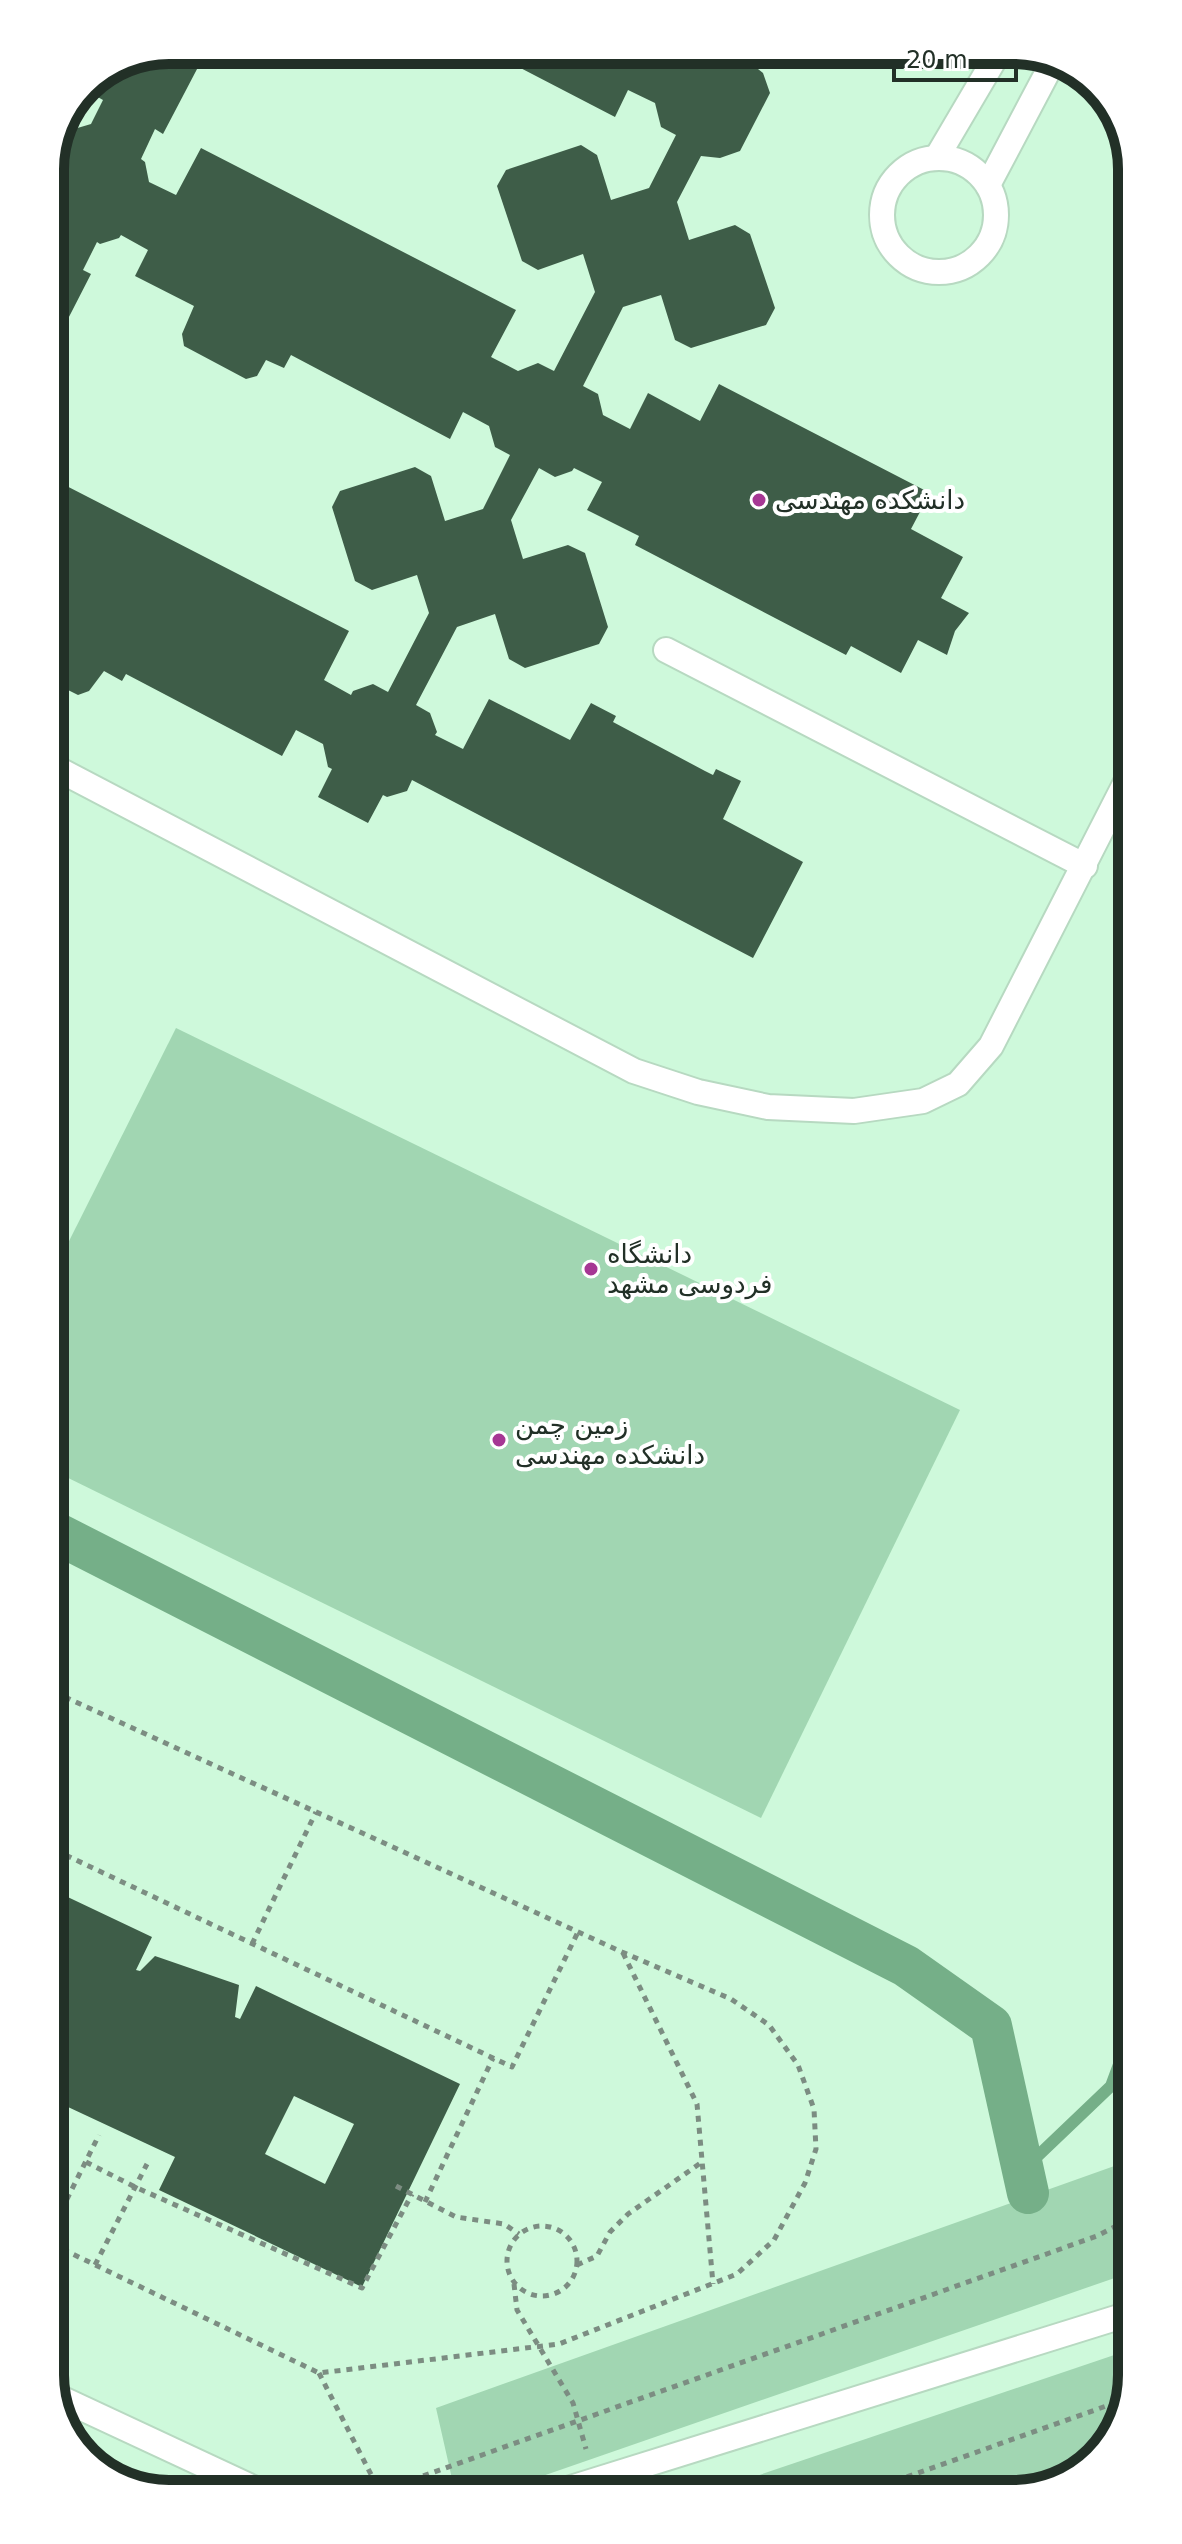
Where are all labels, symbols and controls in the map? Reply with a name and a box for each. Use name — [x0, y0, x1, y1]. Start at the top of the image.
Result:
scale bar — [894, 32, 1016, 82]
text: 20 m — [906, 46, 968, 74]
place label: دانشکده مهندسی — [775, 485, 965, 516]
marker: دانشکده مهندسی — [750, 491, 768, 509]
place label: دانشگاه فردوسی مشهد — [607, 1239, 772, 1300]
marker: دانشگاه فردوسی مشهد — [582, 1260, 600, 1278]
place label: زمین چمن دانشکده مهندسی — [515, 1410, 705, 1471]
marker: زمین چمن دانشکده مهندسی — [490, 1431, 508, 1449]

